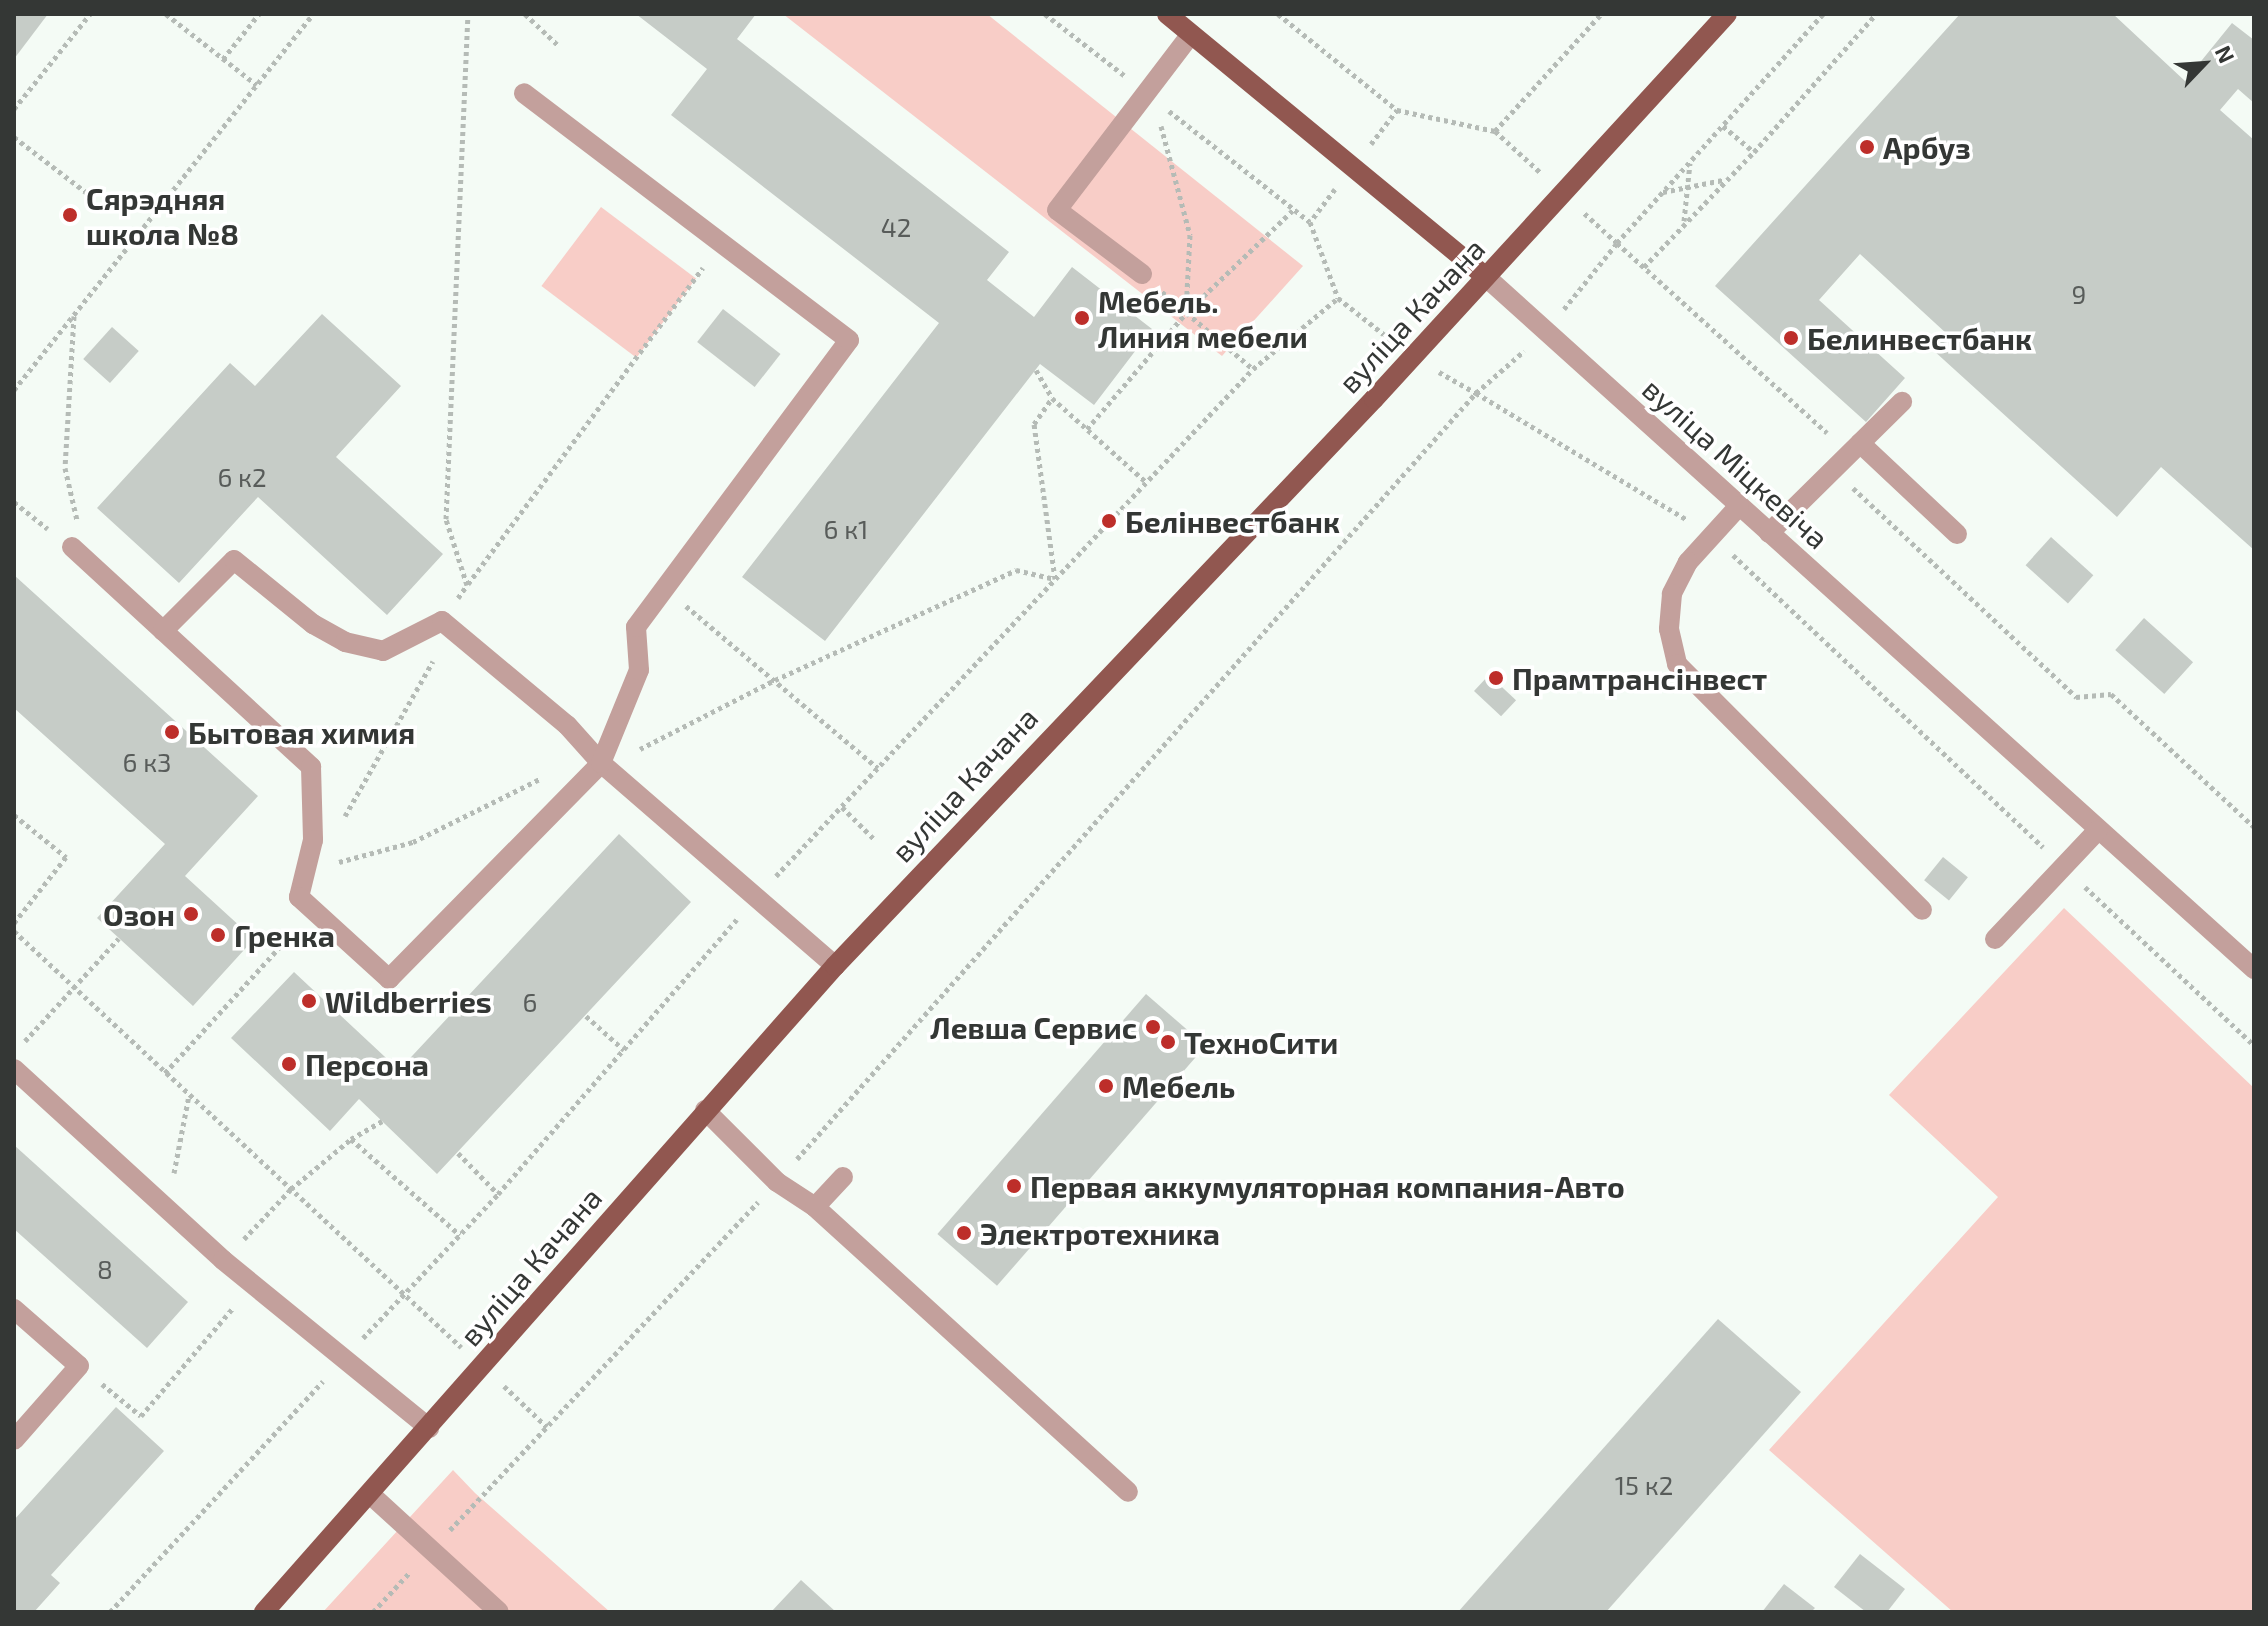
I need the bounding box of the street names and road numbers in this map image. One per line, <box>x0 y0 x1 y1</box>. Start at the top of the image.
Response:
street label: вуліца Качана <box>1330 230 1492 400</box>
street label: вуліца Міцкевіча <box>1636 370 1836 556</box>
street label: вуліца Качана <box>883 699 1045 869</box>
street label: вуліца Качана <box>451 1179 609 1353</box>

